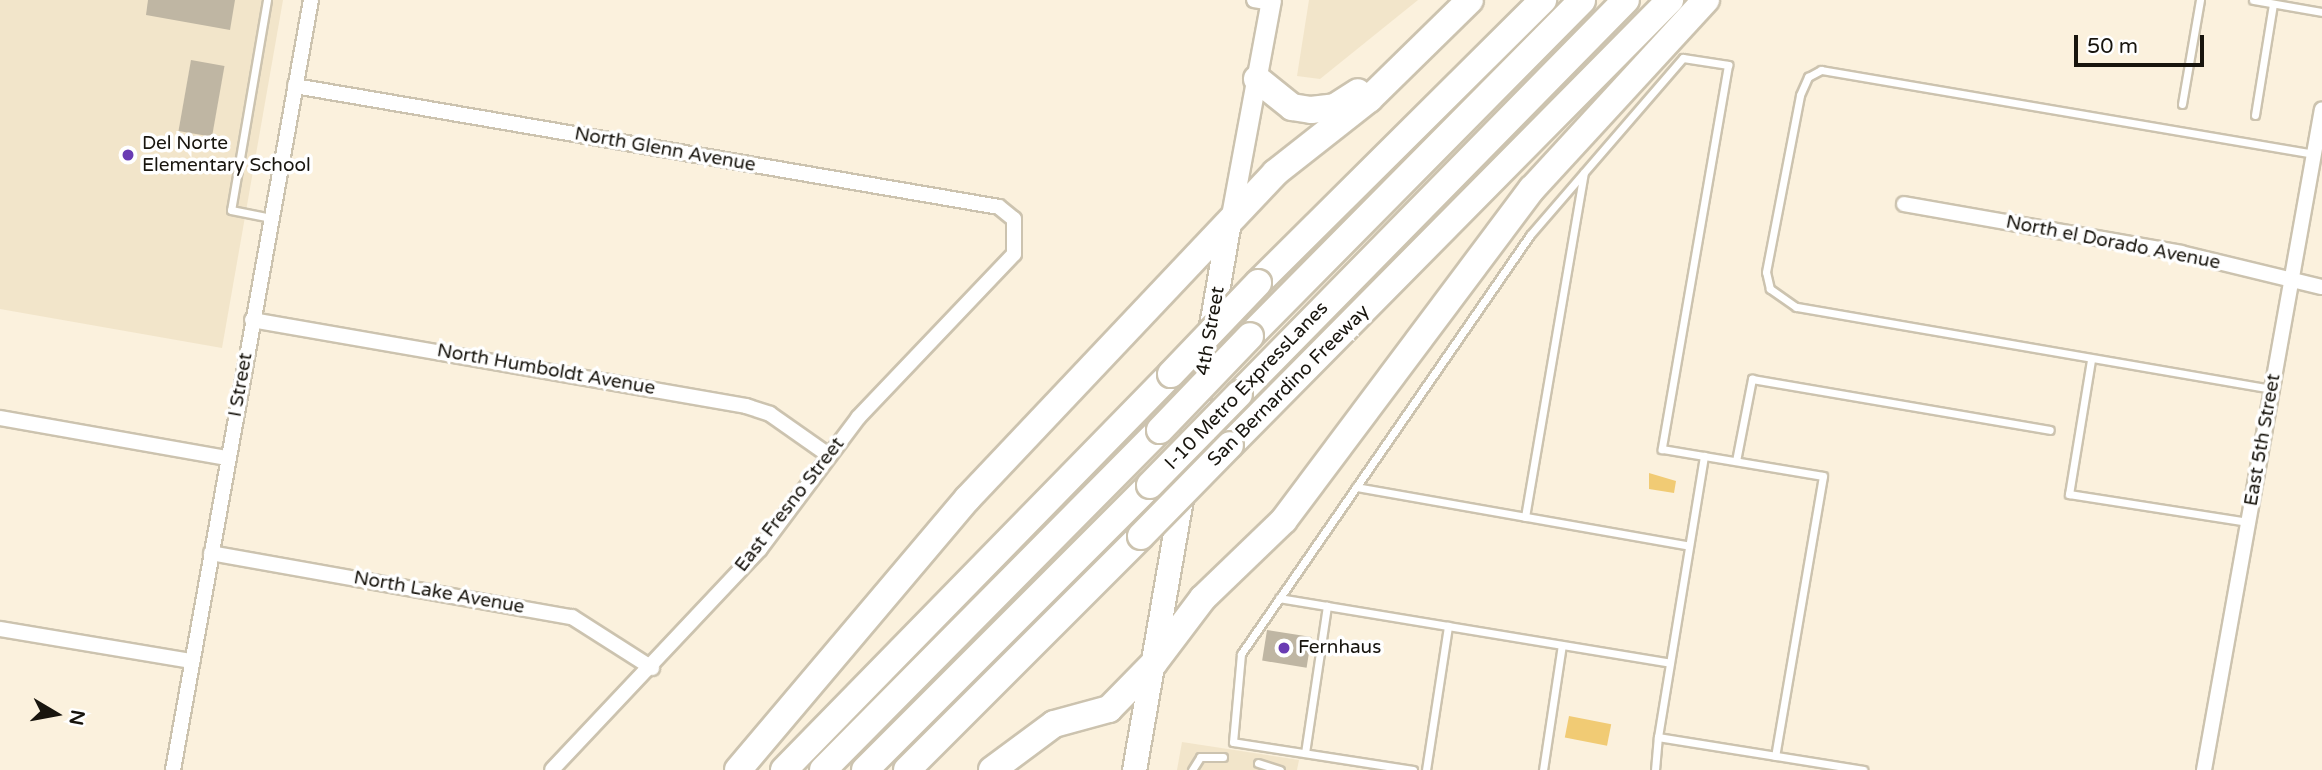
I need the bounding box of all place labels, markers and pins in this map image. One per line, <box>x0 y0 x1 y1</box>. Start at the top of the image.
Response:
place label: Del Norte Elementary School <box>142 133 311 177</box>
marker: Del Norte Elementary School <box>120 147 136 163</box>
place label: Fernhaus <box>1298 637 1381 659</box>
marker: Fernhaus <box>1276 640 1292 656</box>

